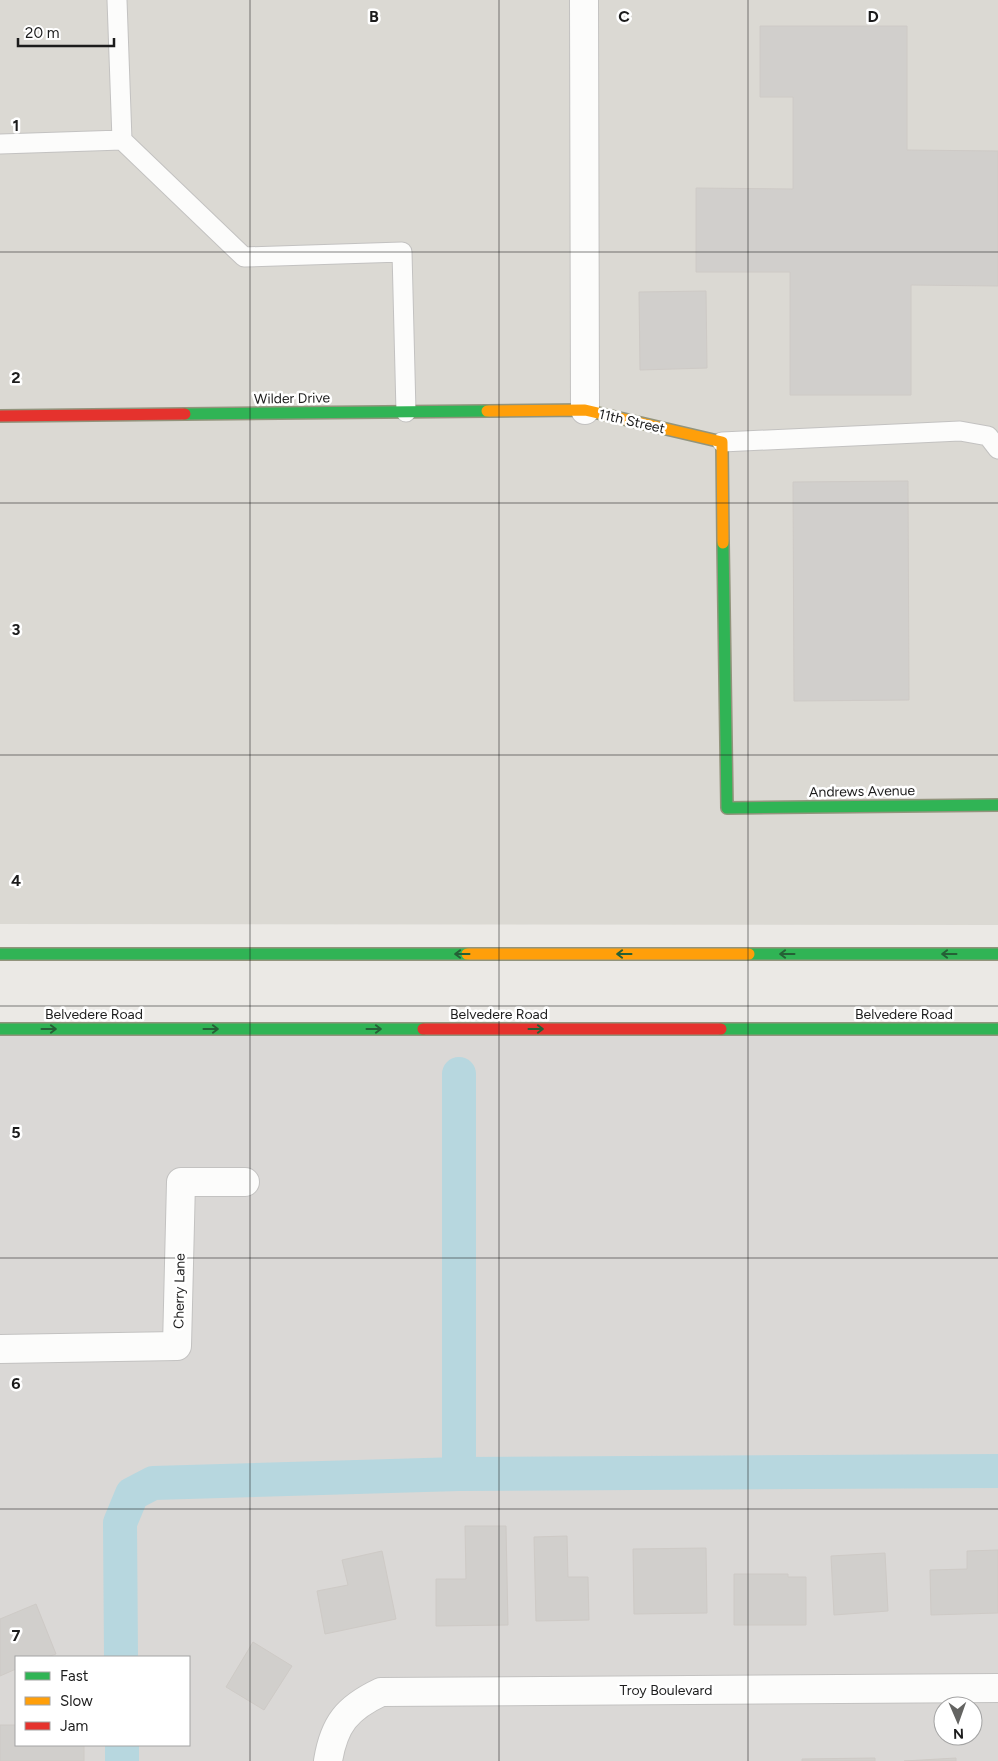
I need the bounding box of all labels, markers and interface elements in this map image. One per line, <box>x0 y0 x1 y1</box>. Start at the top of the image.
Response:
text: B <box>369 7 379 26</box>
text: C <box>618 7 630 26</box>
text: D <box>867 7 879 26</box>
scale bar <box>18 15 114 47</box>
text: 20 m <box>25 24 59 42</box>
text: 1 <box>13 116 19 135</box>
text: 2 <box>11 368 21 387</box>
street label: Wilder Drive <box>254 389 331 408</box>
street label: 11th Street <box>597 406 667 437</box>
text: 3 <box>12 620 21 639</box>
street label: Andrews Avenue <box>809 782 915 801</box>
text: 4 <box>11 871 21 890</box>
one-way arrow <box>454 949 470 959</box>
one-way arrow <box>617 949 633 959</box>
one-way arrow <box>779 949 796 959</box>
one-way arrow <box>942 949 958 959</box>
street label: Belvedere Road <box>45 1006 143 1023</box>
street label: Belvedere Road <box>450 1006 548 1023</box>
street label: Belvedere Road <box>855 1006 953 1023</box>
one-way arrow <box>40 1024 56 1034</box>
one-way arrow <box>202 1024 219 1034</box>
one-way arrow <box>365 1024 381 1034</box>
one-way arrow <box>528 1024 544 1034</box>
text: 5 <box>11 1123 21 1142</box>
street label: Cherry Lane <box>170 1253 189 1329</box>
text: 6 <box>11 1374 21 1393</box>
text: 7 <box>12 1626 21 1645</box>
legend <box>15 1656 190 1746</box>
text: Fast <box>60 1667 89 1685</box>
street label: Troy Boulevard <box>620 1682 712 1699</box>
text: Slow <box>60 1692 93 1710</box>
north arrow <box>933 1696 983 1746</box>
text: Jam <box>60 1717 88 1735</box>
text: N <box>953 1725 964 1742</box>

